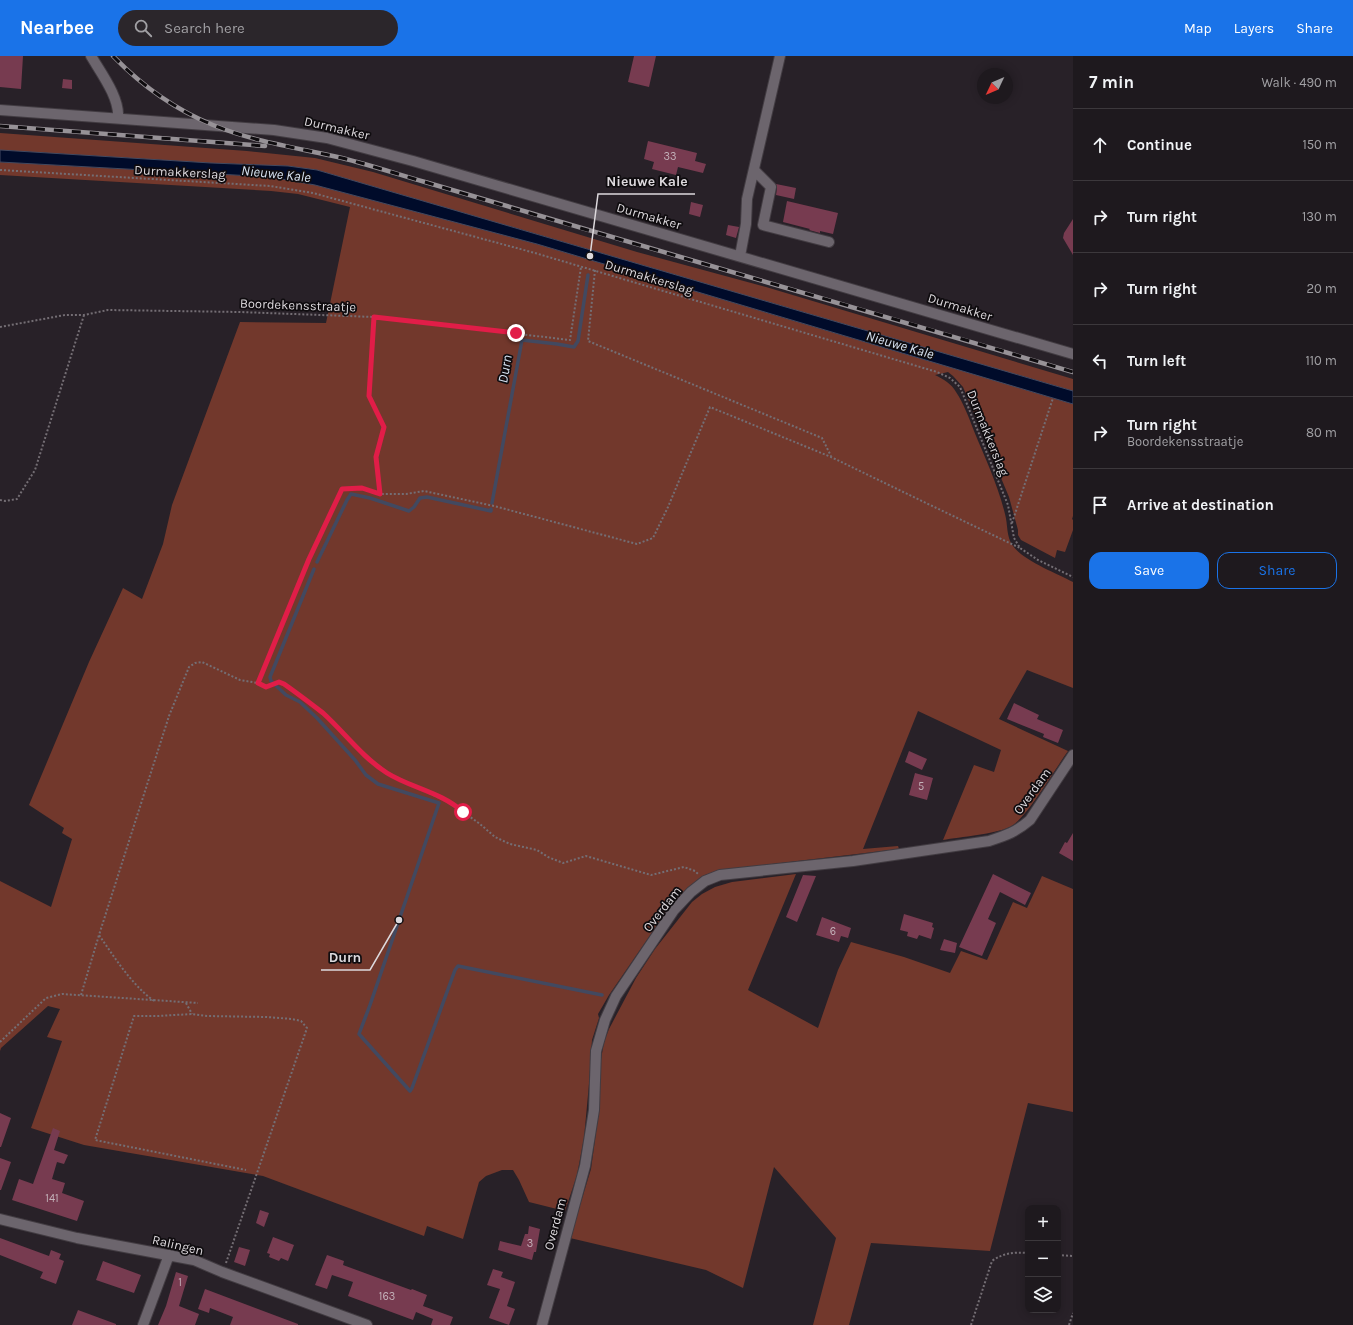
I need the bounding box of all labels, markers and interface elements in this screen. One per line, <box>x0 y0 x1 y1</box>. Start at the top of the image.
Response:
search box <box>118 10 398 46</box>
text: Nearbee <box>20 17 94 39</box>
icon: search <box>132 17 154 39</box>
text: Search here <box>164 19 245 37</box>
text: Map <box>1184 20 1212 37</box>
text: Layers <box>1234 20 1274 37</box>
text: Share <box>1296 20 1333 37</box>
north arrow <box>977 68 1013 104</box>
text: 7 min <box>1089 72 1134 92</box>
text: Walk · 490 m <box>1261 75 1337 90</box>
street label: Durmakker <box>303 113 371 143</box>
icon: ahead <box>1089 134 1111 156</box>
text: Continue <box>1127 136 1192 154</box>
text: 150 m <box>1302 137 1337 152</box>
house number: 33 <box>664 150 677 163</box>
street label: Durmakkerslag <box>134 162 227 182</box>
water label: Nieuwe Kale <box>240 162 312 186</box>
callout: Nieuwe Kale <box>598 168 695 194</box>
text: Nieuwe Kale <box>606 173 688 190</box>
street label: Durmakker <box>615 200 683 232</box>
icon: right <box>1089 206 1111 228</box>
text: Turn right <box>1127 208 1197 226</box>
text: 130 m <box>1302 209 1337 224</box>
street label: Durmakkerslag <box>603 256 696 298</box>
icon: right <box>1089 278 1111 300</box>
text: Turn right <box>1127 280 1197 298</box>
text: 20 m <box>1307 281 1337 296</box>
street label: Durmakker <box>926 290 994 324</box>
street label: Boordekensstraatje <box>240 295 357 315</box>
route end <box>507 324 525 342</box>
water label: Nieuwe Kale <box>864 327 936 363</box>
icon: left <box>1089 350 1111 372</box>
text: Turn left <box>1127 352 1186 370</box>
text: 110 m <box>1305 353 1337 368</box>
water label: Durn <box>494 354 516 384</box>
street label: Durmakkerslag <box>964 388 1012 479</box>
text: Turn right <box>1127 416 1197 434</box>
icon: right <box>1089 422 1111 444</box>
text: 80 m <box>1306 425 1337 440</box>
text: Boordekensstraatje <box>1127 434 1243 449</box>
icon: arrive <box>1089 494 1111 516</box>
text: Arrive at destination <box>1127 496 1274 514</box>
button: Save <box>1089 552 1209 589</box>
button: Share <box>1217 552 1337 589</box>
street label: Overdam <box>1010 765 1054 817</box>
house number: 5 <box>918 780 924 793</box>
route start <box>454 803 472 821</box>
street label: Overdam <box>640 883 684 935</box>
house number: 6 <box>830 925 836 938</box>
callout: Durn <box>321 944 370 970</box>
text: Durn <box>329 949 361 966</box>
house number: 141 <box>45 1192 59 1205</box>
street label: Overdam <box>541 1196 569 1252</box>
map controls <box>1025 1205 1061 1313</box>
button: + <box>1025 1205 1061 1241</box>
street label: Ralingen <box>151 1232 205 1258</box>
house number: 3 <box>527 1237 533 1250</box>
button: − <box>1025 1241 1061 1277</box>
house number: 1 <box>178 1276 182 1289</box>
button: layers <box>1025 1277 1061 1313</box>
house number: 163 <box>379 1290 395 1303</box>

